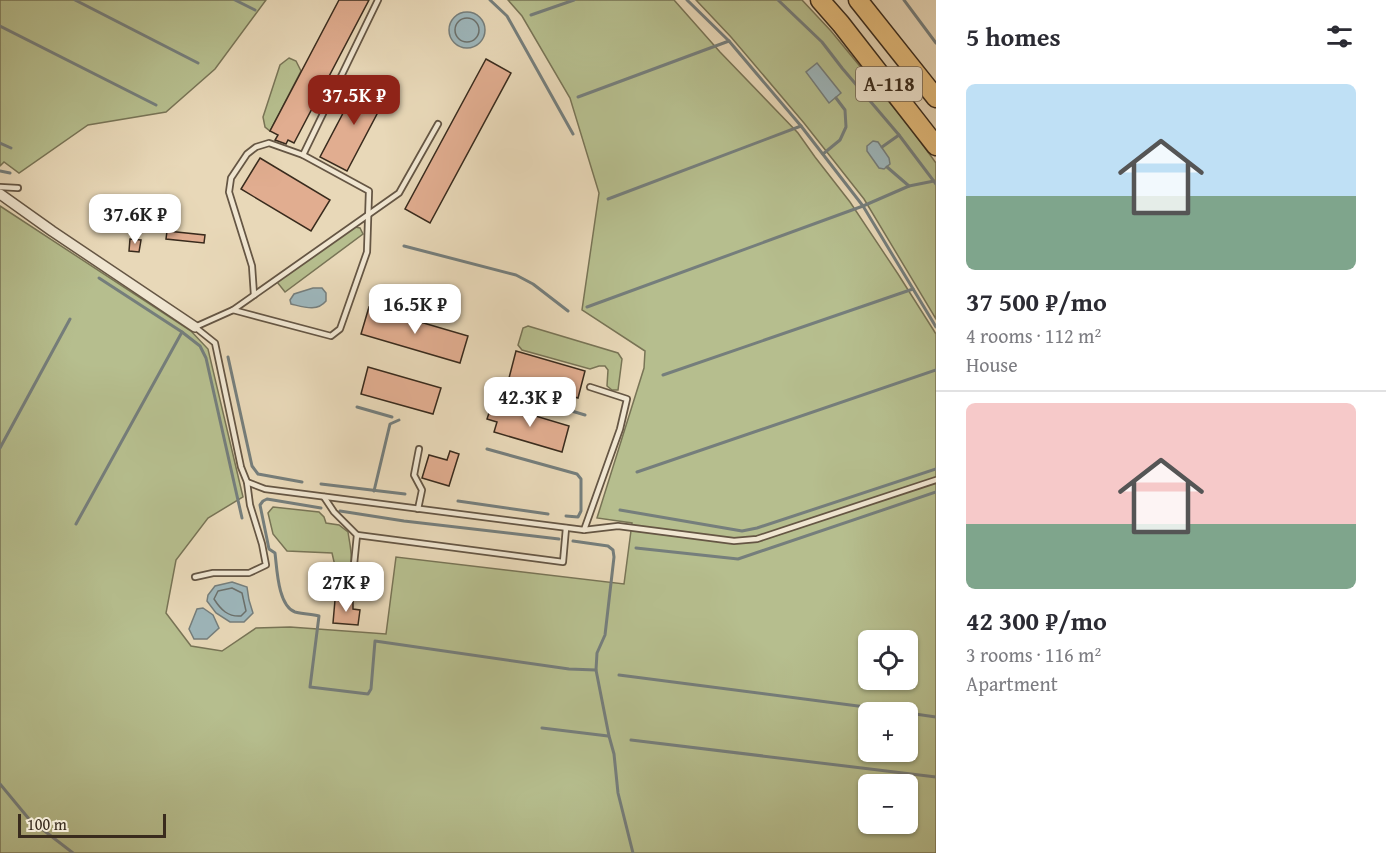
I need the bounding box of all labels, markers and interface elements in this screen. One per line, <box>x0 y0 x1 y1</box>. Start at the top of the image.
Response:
text: 5 homes <box>966 17 1061 56</box>
icon: filters <box>1323 20 1356 53</box>
road number: А-118 <box>856 67 922 101</box>
pin: 37.5K ₽ <box>299 75 409 126</box>
text: 37.5K ₽ <box>322 80 386 109</box>
icon: home <box>1107 123 1215 231</box>
pin: 37.6K ₽ <box>80 194 190 245</box>
text: 37.6K ₽ <box>103 199 167 228</box>
text: 37 500 ₽/mo <box>966 282 1107 321</box>
pin: 16.5K ₽ <box>360 284 470 335</box>
text: 16.5K ₽ <box>383 289 447 318</box>
text: 4 rooms · 112 m² <box>966 321 1101 350</box>
text: House <box>966 350 1018 379</box>
pin: 42.3K ₽ <box>475 377 585 428</box>
text: 42.3K ₽ <box>498 382 562 411</box>
icon: home <box>1107 442 1215 550</box>
pin: 27K ₽ <box>304 562 388 613</box>
text: 27K ₽ <box>322 567 370 596</box>
text: 42 300 ₽/mo <box>966 601 1107 640</box>
map controls <box>858 630 918 834</box>
button: locate <box>858 630 918 690</box>
text: 3 rooms · 116 m² <box>966 640 1101 669</box>
text: Apartment <box>966 669 1058 698</box>
button: + <box>858 702 918 762</box>
button: − <box>858 774 918 834</box>
scale bar <box>18 811 166 838</box>
text: 100 m <box>27 812 67 836</box>

